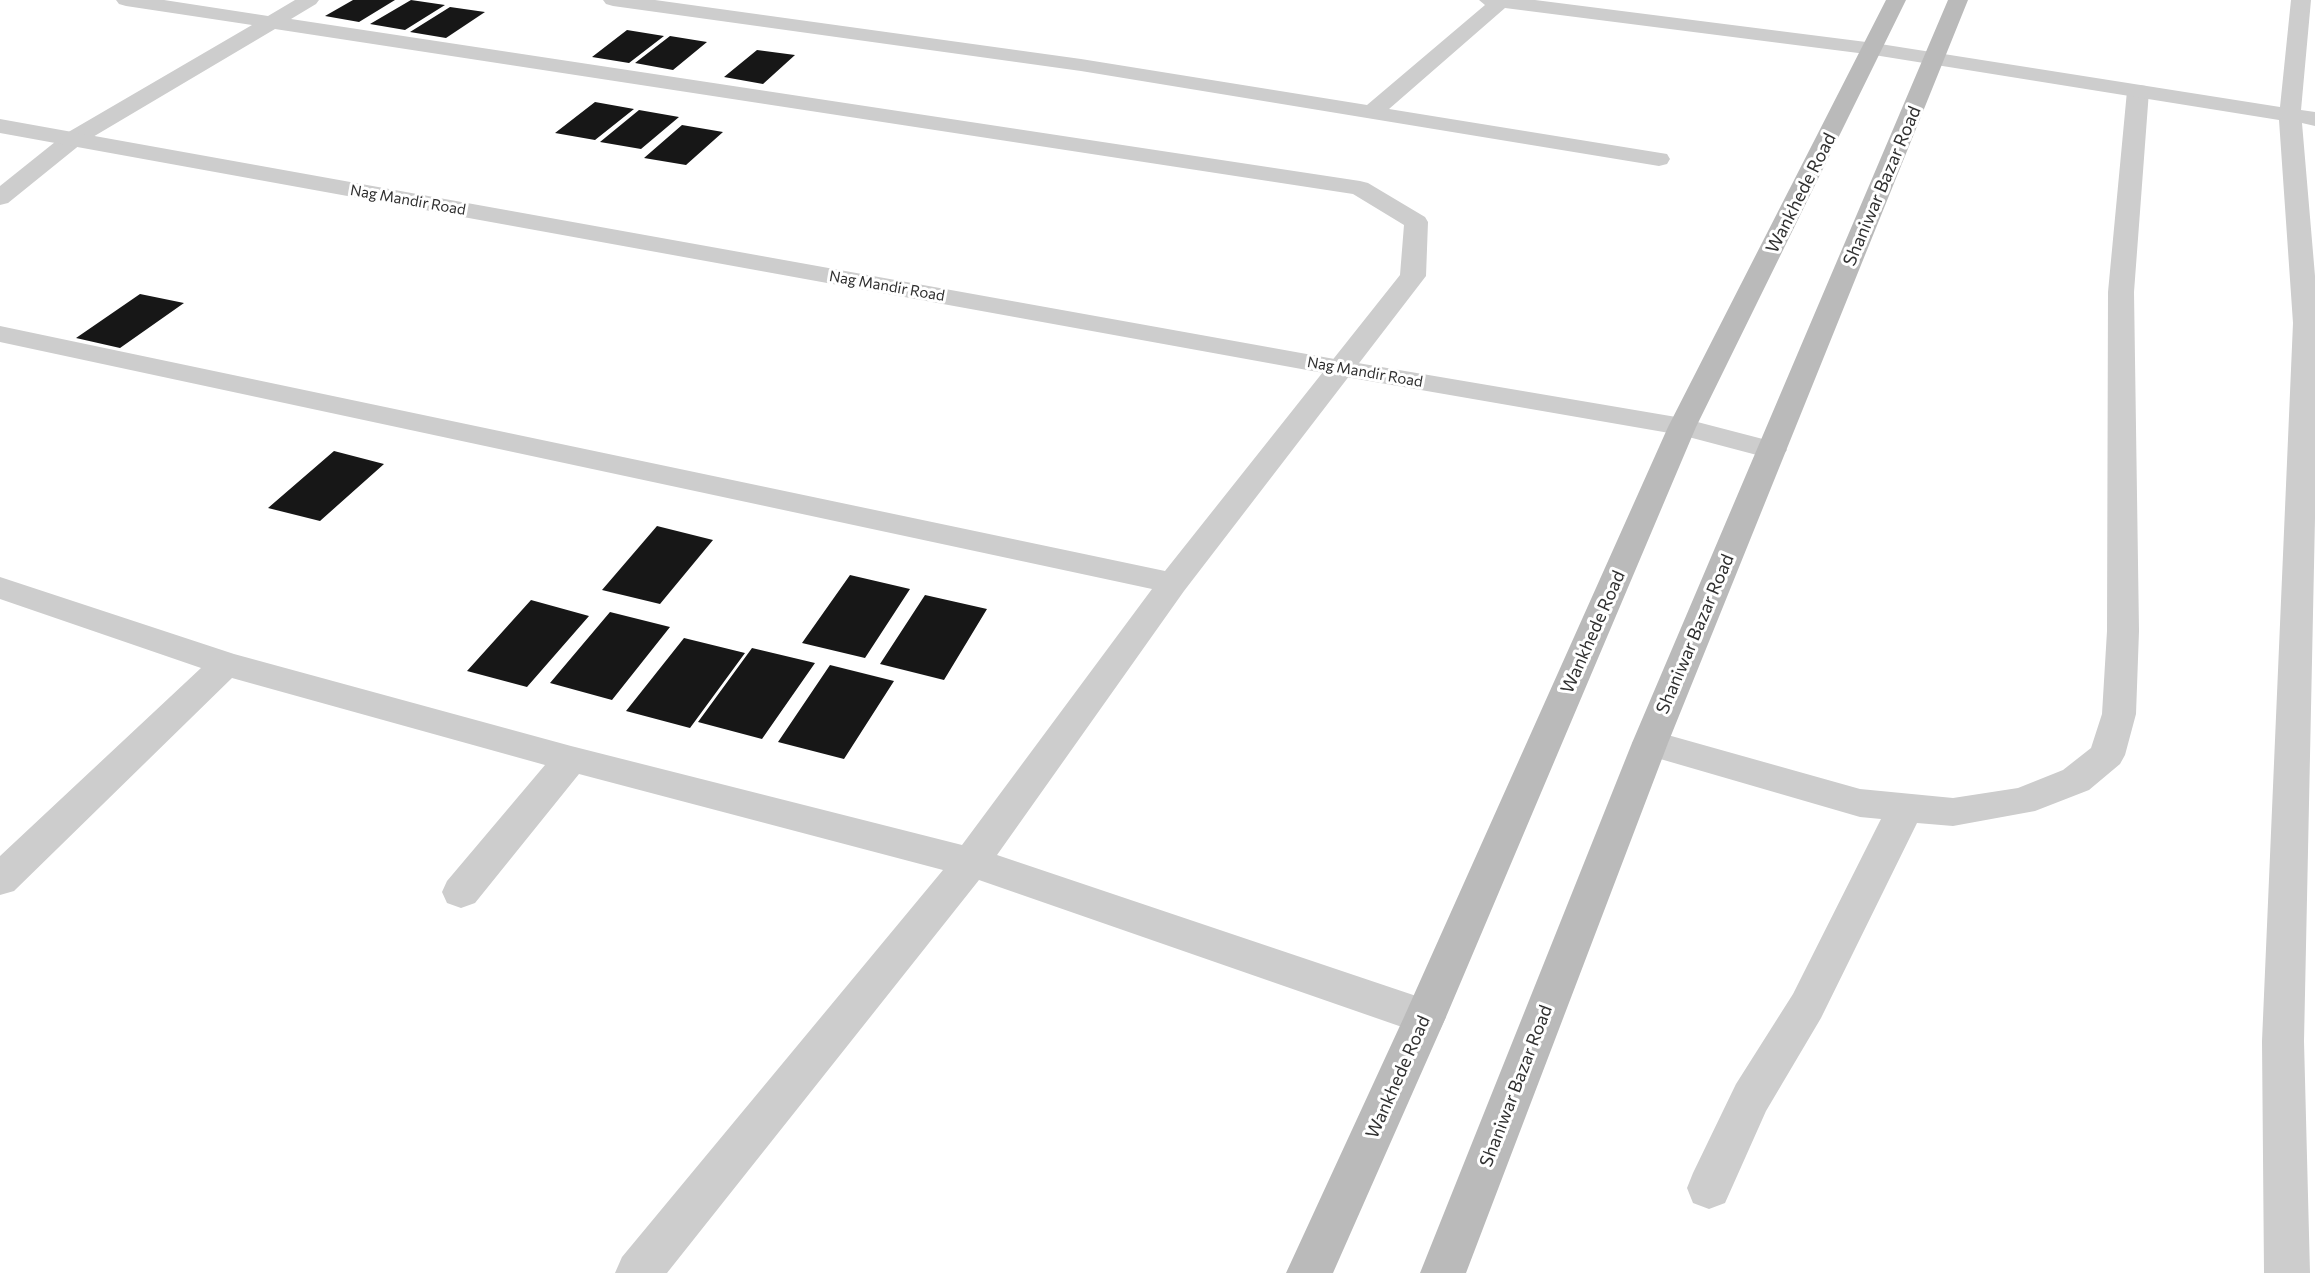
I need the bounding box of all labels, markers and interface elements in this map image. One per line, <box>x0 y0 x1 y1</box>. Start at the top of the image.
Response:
street label: Shaniwar Bazar Road <box>1839 103 1925 269</box>
street label: Wankhede Road <box>1761 129 1841 257</box>
street label: Nag Mandir Road <box>349 181 467 219</box>
street label: Nag Mandir Road <box>828 267 946 305</box>
street label: Nag Mandir Road <box>1306 353 1424 391</box>
street label: Shaniwar Bazar Road <box>1652 551 1738 717</box>
street label: Wankhede Road <box>1556 567 1630 697</box>
street label: Shaniwar Bazar Road <box>1475 1002 1557 1170</box>
street label: Wankhede Road <box>1361 1012 1435 1142</box>

